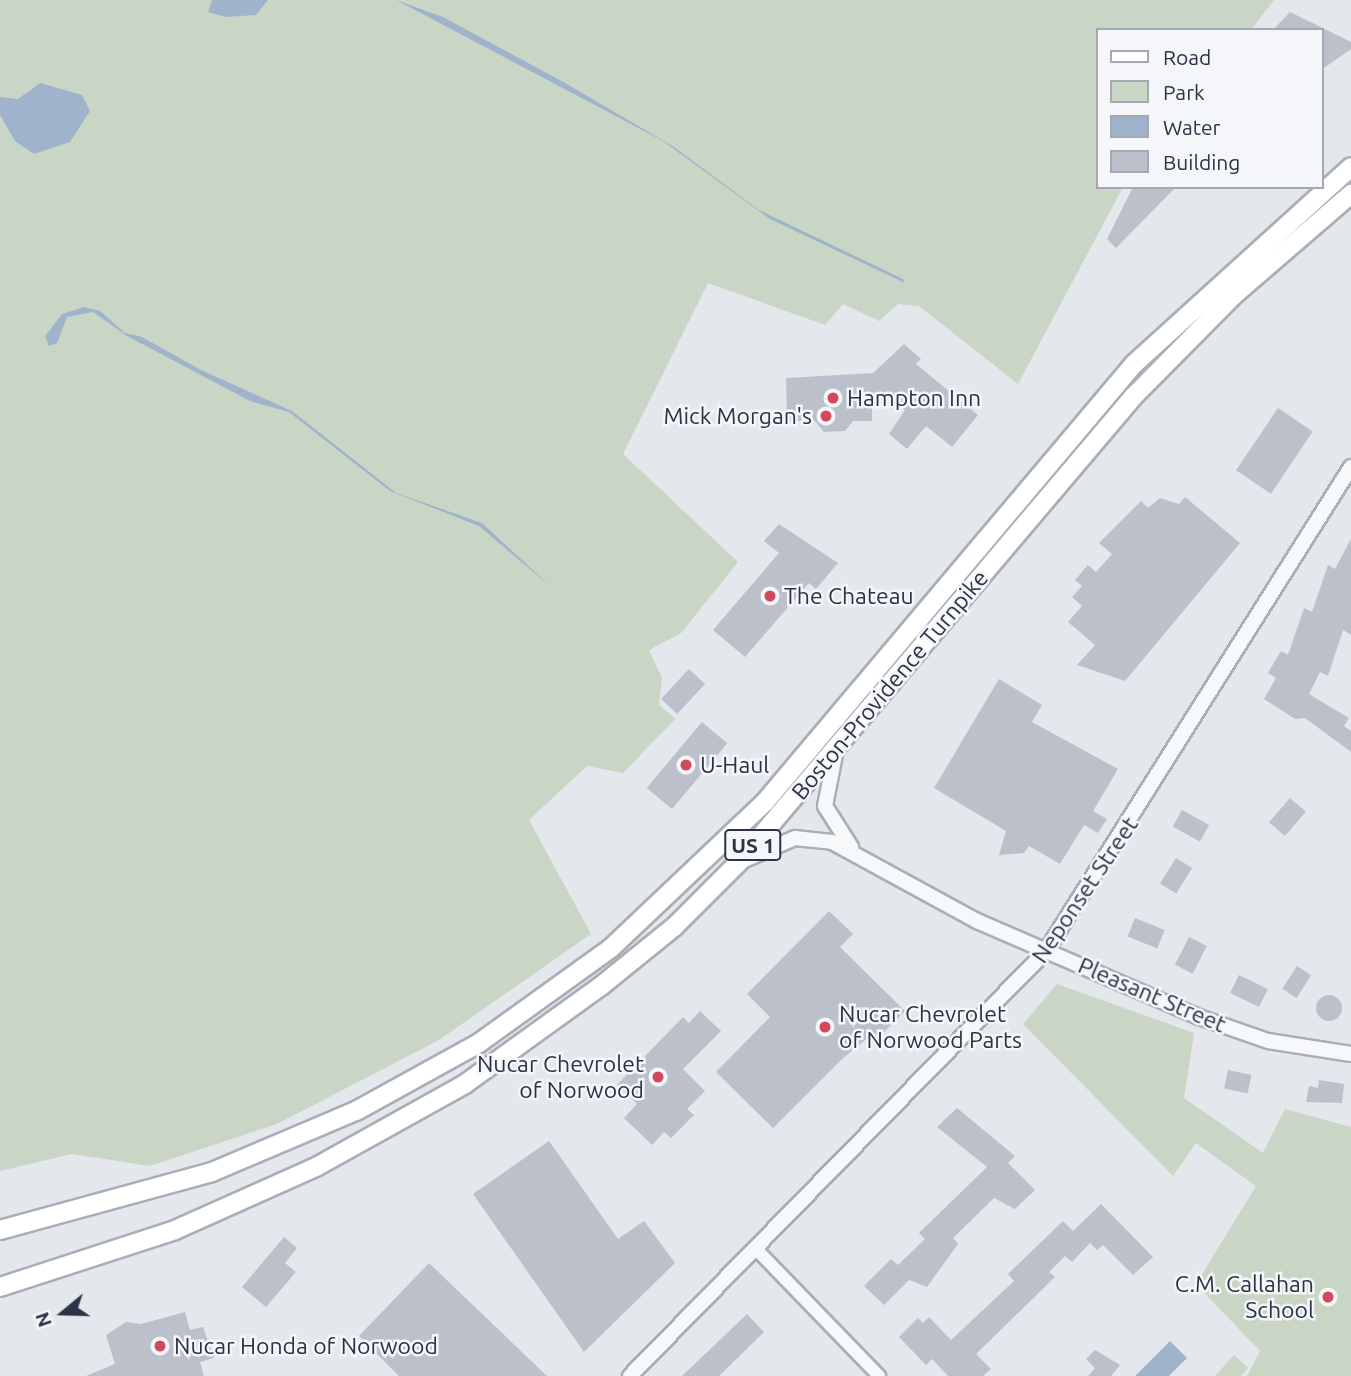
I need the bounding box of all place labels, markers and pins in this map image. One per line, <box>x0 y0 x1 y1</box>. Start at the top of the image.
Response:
place label: Hampton Inn <box>847 384 981 412</box>
marker: Hampton Inn <box>825 390 841 406</box>
place label: Mick Morgan's <box>663 402 812 430</box>
marker: Mick Morgan's <box>818 408 834 424</box>
place label: The Chateau <box>784 582 914 610</box>
marker: The Chateau <box>762 588 778 604</box>
place label: U-Haul <box>700 751 769 779</box>
marker: U-Haul <box>678 757 694 773</box>
place label: Nucar Chevrolet of Norwood Parts <box>839 1000 1022 1054</box>
marker: Nucar Chevrolet of Norwood Parts <box>817 1019 833 1035</box>
place label: Nucar Chevrolet of Norwood <box>477 1050 644 1104</box>
marker: Nucar Chevrolet of Norwood <box>650 1069 666 1085</box>
place label: C.M. Callahan School <box>1175 1270 1314 1324</box>
marker: C.M. Callahan School <box>1320 1289 1336 1305</box>
place label: Nucar Honda of Norwood <box>174 1332 438 1360</box>
marker: Nucar Honda of Norwood <box>152 1338 168 1354</box>

